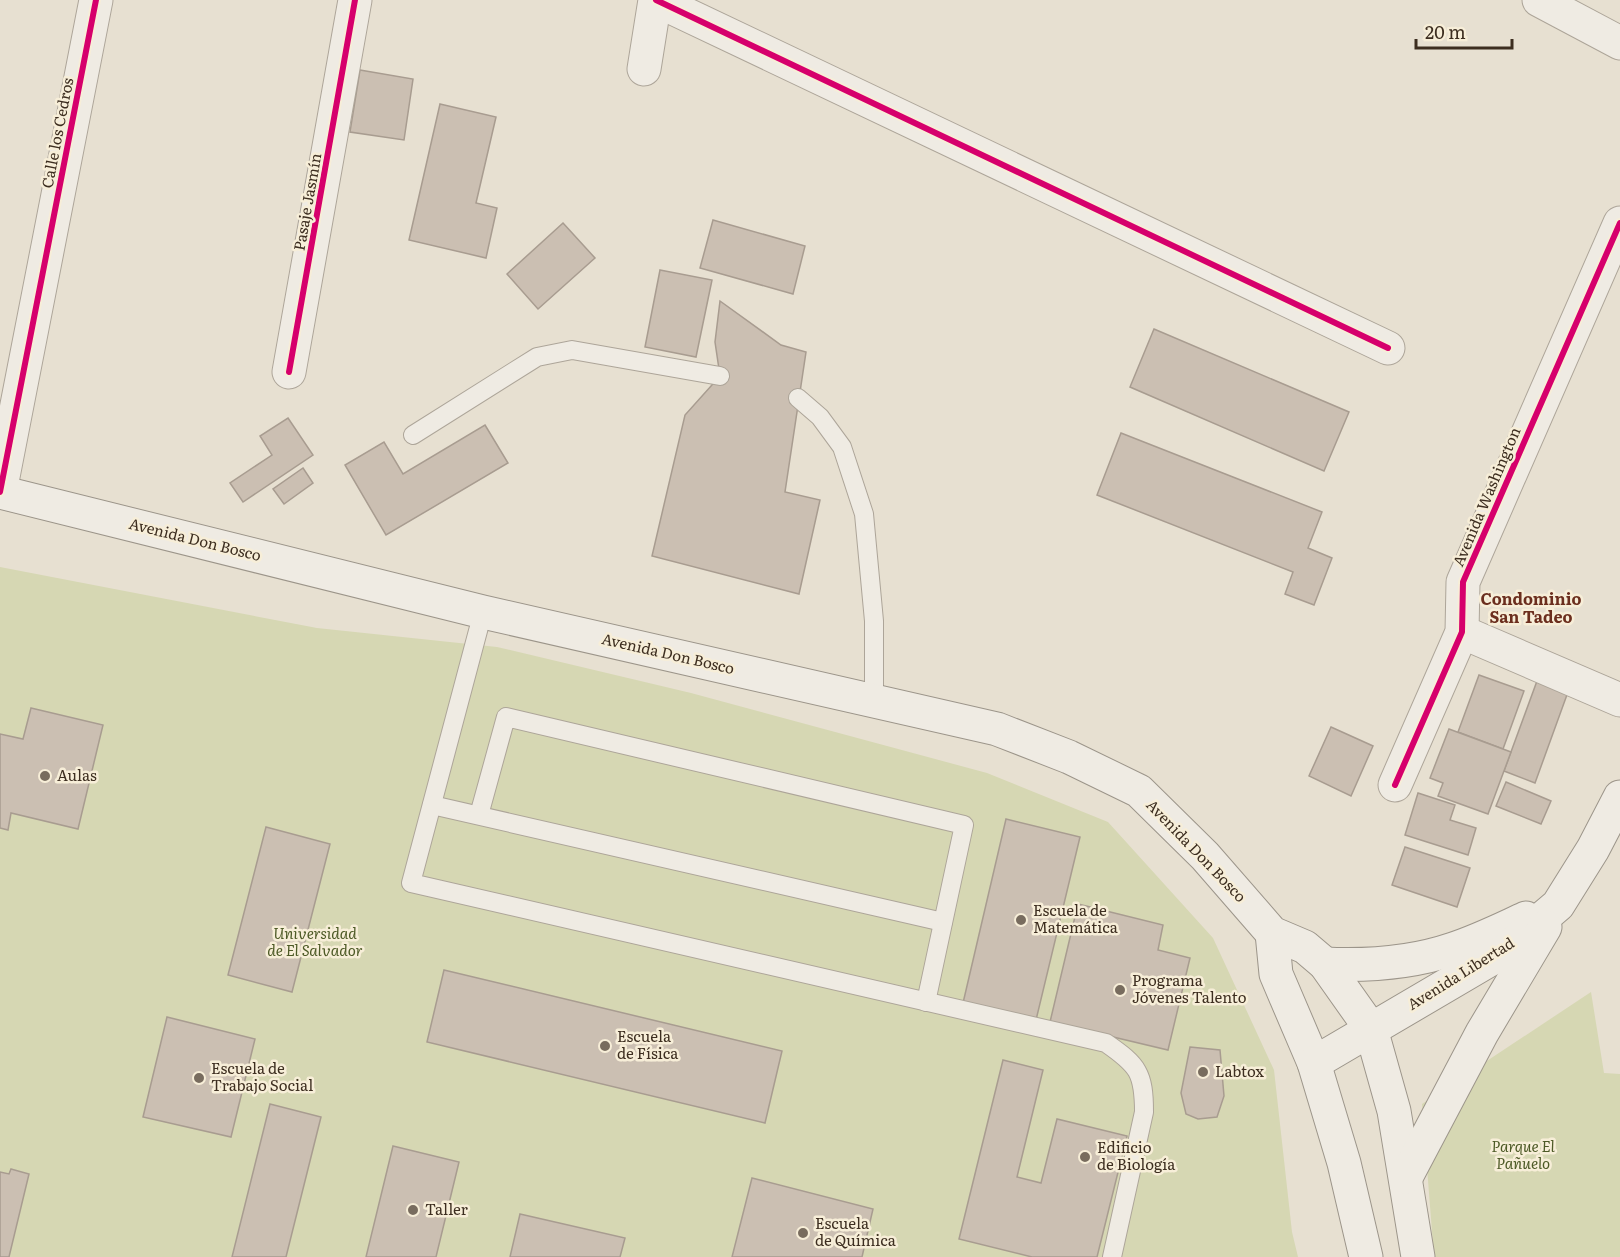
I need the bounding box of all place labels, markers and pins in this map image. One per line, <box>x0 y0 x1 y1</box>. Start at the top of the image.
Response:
place label: Aulas <box>57 763 97 786</box>
marker: Aulas <box>38 769 52 783</box>
place label: Escuela de Matemática <box>1033 898 1119 938</box>
marker: Escuela de Matemática <box>1014 913 1028 927</box>
place label: Programa Jóvenes Talento <box>1132 968 1247 1008</box>
marker: Programa Jóvenes Talento <box>1113 983 1127 997</box>
place label: Escuela de Física <box>617 1024 679 1064</box>
marker: Escuela de Física <box>598 1039 612 1053</box>
place label: Escuela de Trabajo Social <box>211 1056 313 1096</box>
place label: Labtox <box>1215 1059 1265 1082</box>
marker: Labtox <box>1196 1065 1210 1079</box>
marker: Escuela de Trabajo Social <box>192 1071 206 1085</box>
place label: Edificio de Biología <box>1097 1135 1176 1175</box>
marker: Edificio de Biología <box>1078 1150 1092 1164</box>
place label: Taller <box>425 1197 468 1220</box>
marker: Taller <box>406 1203 420 1217</box>
place label: Escuela de Química <box>815 1211 897 1251</box>
marker: Escuela de Química <box>796 1226 810 1240</box>

